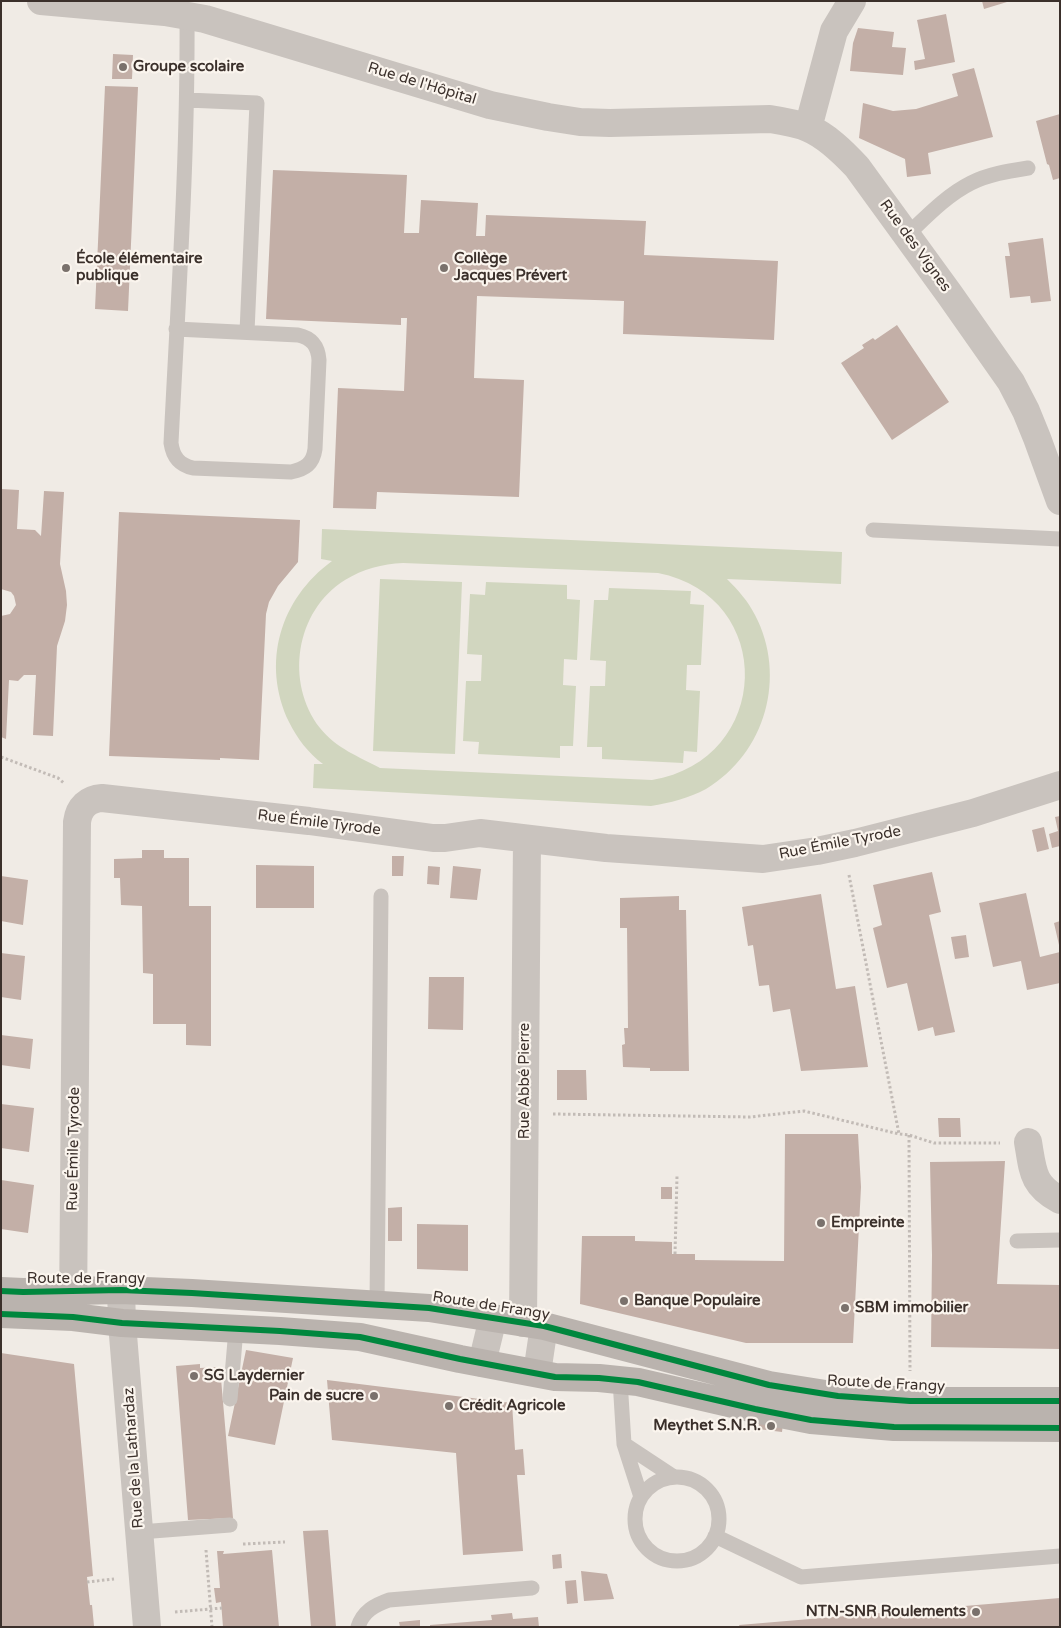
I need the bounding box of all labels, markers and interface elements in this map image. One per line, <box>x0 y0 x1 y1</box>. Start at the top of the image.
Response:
place label: Groupe scolaire <box>133 58 244 76</box>
street label: Rue de l'Hôpital <box>366 59 478 109</box>
marker: Groupe scolaire <box>117 61 129 73</box>
street label: Rue des Vignes <box>876 196 954 296</box>
place label: École élémentaire publique <box>76 250 202 285</box>
place label: Collège Jacques Prévert <box>454 250 567 285</box>
marker: École élémentaire publique <box>60 262 72 274</box>
marker: Collège Jacques Prévert <box>438 262 450 274</box>
street label: Rue Émile Tyrode <box>256 807 382 839</box>
street label: Rue Émile Tyrode <box>777 822 903 864</box>
street label: Rue Abbé Pierre <box>516 1023 534 1139</box>
street label: Rue Émile Tyrode <box>64 1087 84 1211</box>
place label: Empreinte <box>831 1214 905 1232</box>
marker: Empreinte <box>815 1217 827 1229</box>
street label: Route de Frangy <box>27 1270 145 1288</box>
street label: Route de Frangy <box>431 1288 551 1324</box>
place label: Banque Populaire <box>634 1292 760 1310</box>
marker: Banque Populaire <box>618 1295 630 1307</box>
place label: SBM immobilier <box>855 1299 968 1317</box>
marker: SBM immobilier <box>839 1302 851 1314</box>
place label: SG Laydernier <box>204 1367 304 1385</box>
marker: SG Laydernier <box>188 1370 200 1382</box>
street label: Route de Frangy <box>826 1372 946 1396</box>
street label: Rue de la Lathardaz <box>120 1387 148 1529</box>
place label: Pain de sucre <box>269 1387 364 1405</box>
marker: Pain de sucre <box>368 1390 380 1402</box>
place label: Crédit Agricole <box>459 1397 565 1415</box>
marker: Crédit Agricole <box>443 1400 455 1412</box>
place label: Meythet S.N.R. <box>653 1417 761 1435</box>
marker: Meythet S.N.R. <box>765 1420 777 1432</box>
place label: NTN-SNR Roulements <box>806 1603 966 1621</box>
marker: NTN-SNR Roulements <box>970 1606 982 1618</box>

